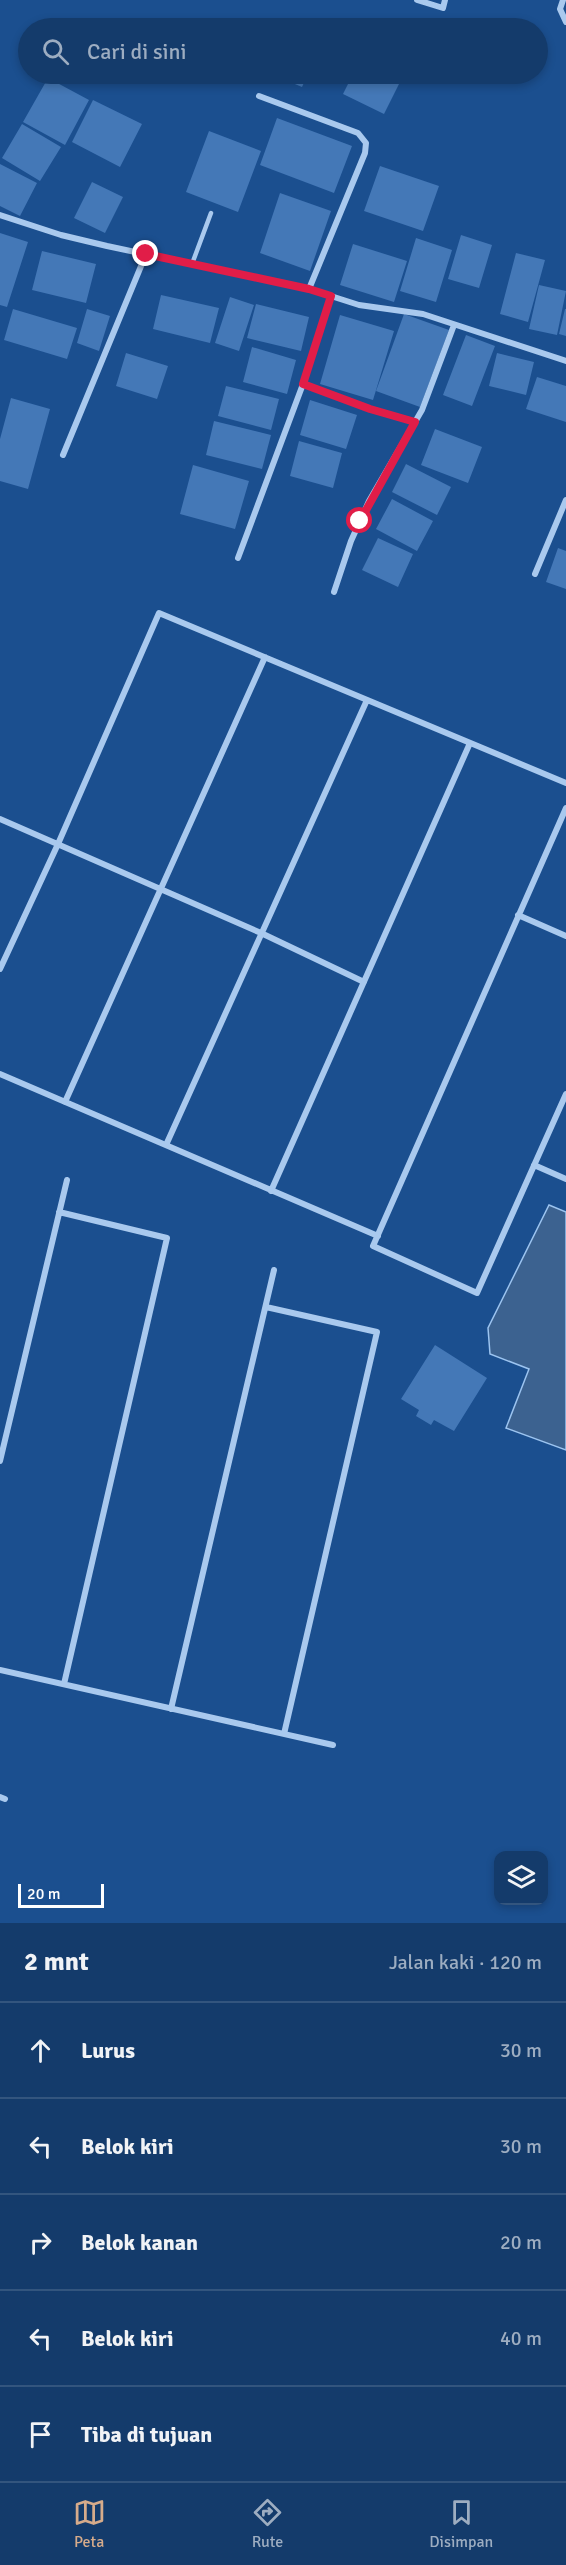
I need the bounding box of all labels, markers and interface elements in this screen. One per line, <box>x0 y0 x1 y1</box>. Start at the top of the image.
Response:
search box <box>18 18 548 84</box>
icon: search <box>39 35 72 68</box>
text: Cari di sini <box>87 38 187 65</box>
route end <box>132 240 158 266</box>
route start <box>346 507 372 533</box>
map controls <box>494 1851 548 1905</box>
button: layers <box>494 1851 548 1905</box>
scale bar <box>18 1881 104 1908</box>
text: 20 m <box>27 1884 61 1904</box>
text: 2 mnt <box>24 1946 89 1978</box>
text: Jalan kaki · 120 m <box>389 1950 542 1975</box>
icon: ahead <box>24 2034 57 2067</box>
text: Lurus <box>81 2037 135 2064</box>
text: 30 m <box>500 2038 542 2063</box>
icon: left <box>24 2130 57 2163</box>
text: Belok kiri <box>81 2133 174 2160</box>
text: 30 m <box>500 2134 542 2159</box>
icon: right <box>24 2226 57 2259</box>
text: Belok kanan <box>81 2229 198 2256</box>
text: 20 m <box>500 2230 542 2255</box>
icon: left <box>24 2322 57 2355</box>
text: Belok kiri <box>81 2325 174 2352</box>
text: 40 m <box>500 2326 542 2351</box>
icon: arrive <box>24 2418 57 2451</box>
text: Tiba di tujuan <box>81 2421 212 2448</box>
tab: Peta <box>73 2496 106 2552</box>
tab: Rute <box>251 2496 284 2552</box>
tab: Disimpan <box>429 2496 493 2552</box>

